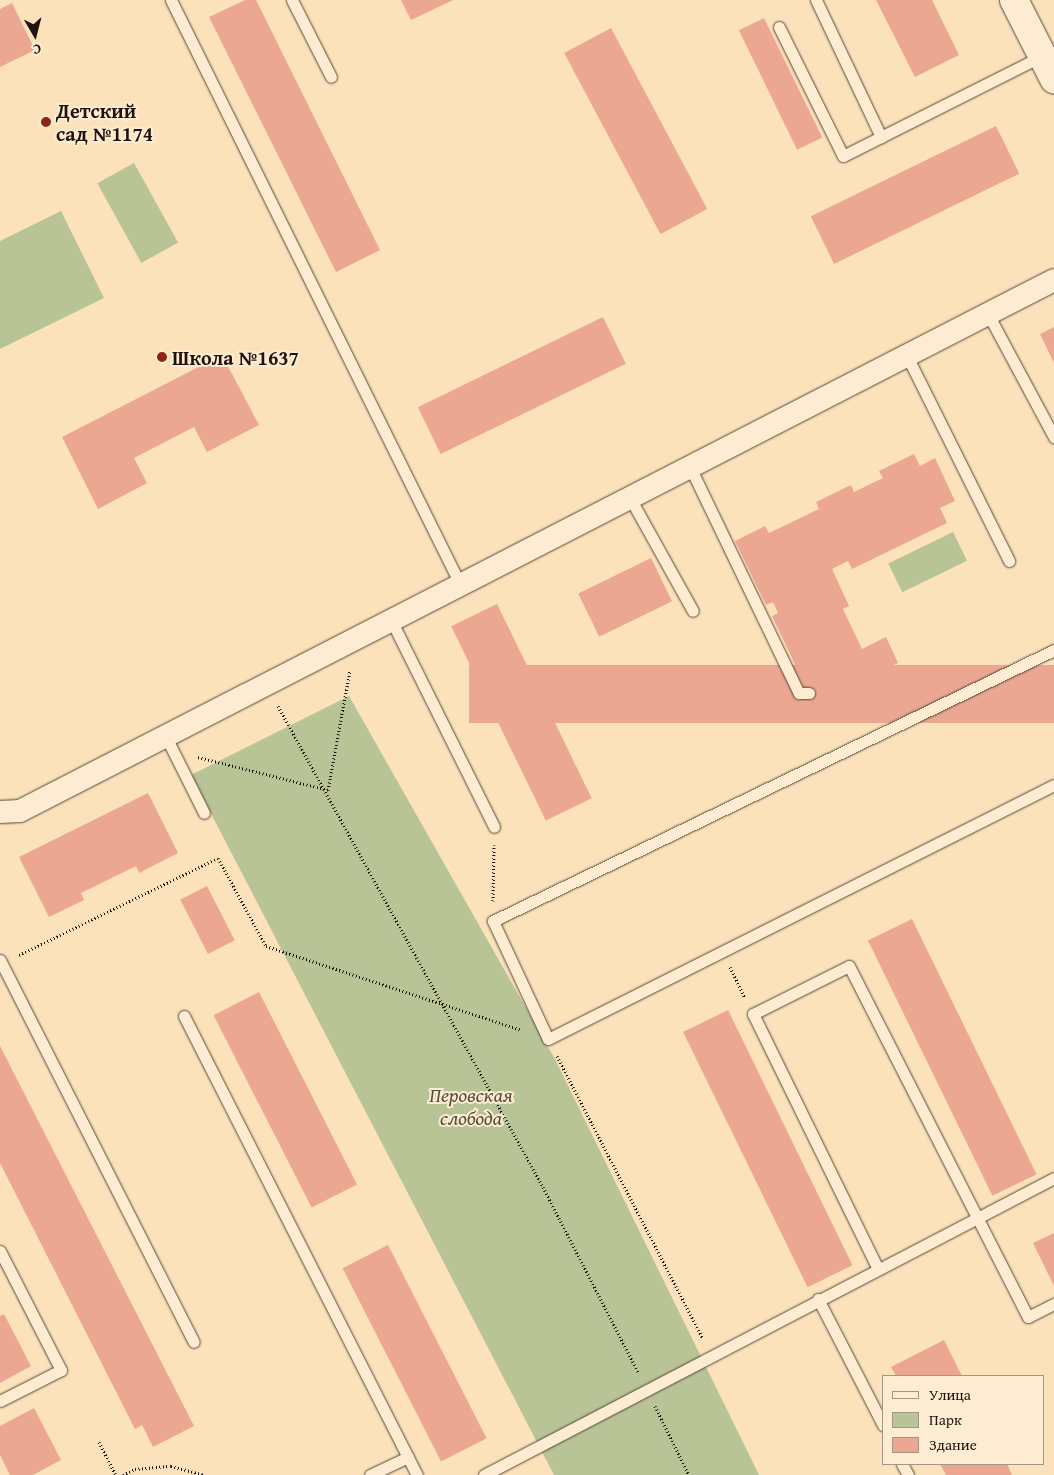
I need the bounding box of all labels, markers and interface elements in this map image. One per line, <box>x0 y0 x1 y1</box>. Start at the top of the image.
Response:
north arrow <box>10 10 60 60</box>
text: С <box>32 39 42 60</box>
place label: Детский сад №1174 <box>56 98 153 145</box>
marker: Детский сад №1174 <box>40 116 52 128</box>
place label: Школа №1637 <box>172 345 299 369</box>
marker: Школа №1637 <box>156 351 168 363</box>
park label: Перовская слобода <box>429 1082 513 1129</box>
legend <box>882 1375 1044 1465</box>
text: Улица <box>929 1384 971 1405</box>
text: Парк <box>929 1409 962 1430</box>
text: Здание <box>929 1434 977 1455</box>

